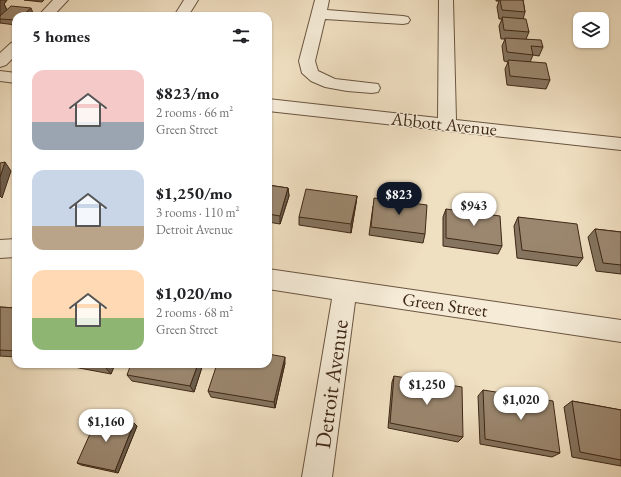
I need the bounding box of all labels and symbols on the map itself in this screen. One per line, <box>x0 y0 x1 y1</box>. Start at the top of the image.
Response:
street label: Abbott Avenue <box>389 106 498 141</box>
pin: $823 <box>375 182 423 216</box>
pin: $943 <box>450 193 498 227</box>
street label: Green Street <box>401 287 489 322</box>
street label: Detroit Avenue <box>308 317 355 451</box>
pin: $1,250 <box>394 372 460 406</box>
pin: $1,020 <box>488 387 554 421</box>
pin: $1,160 <box>73 409 139 443</box>

